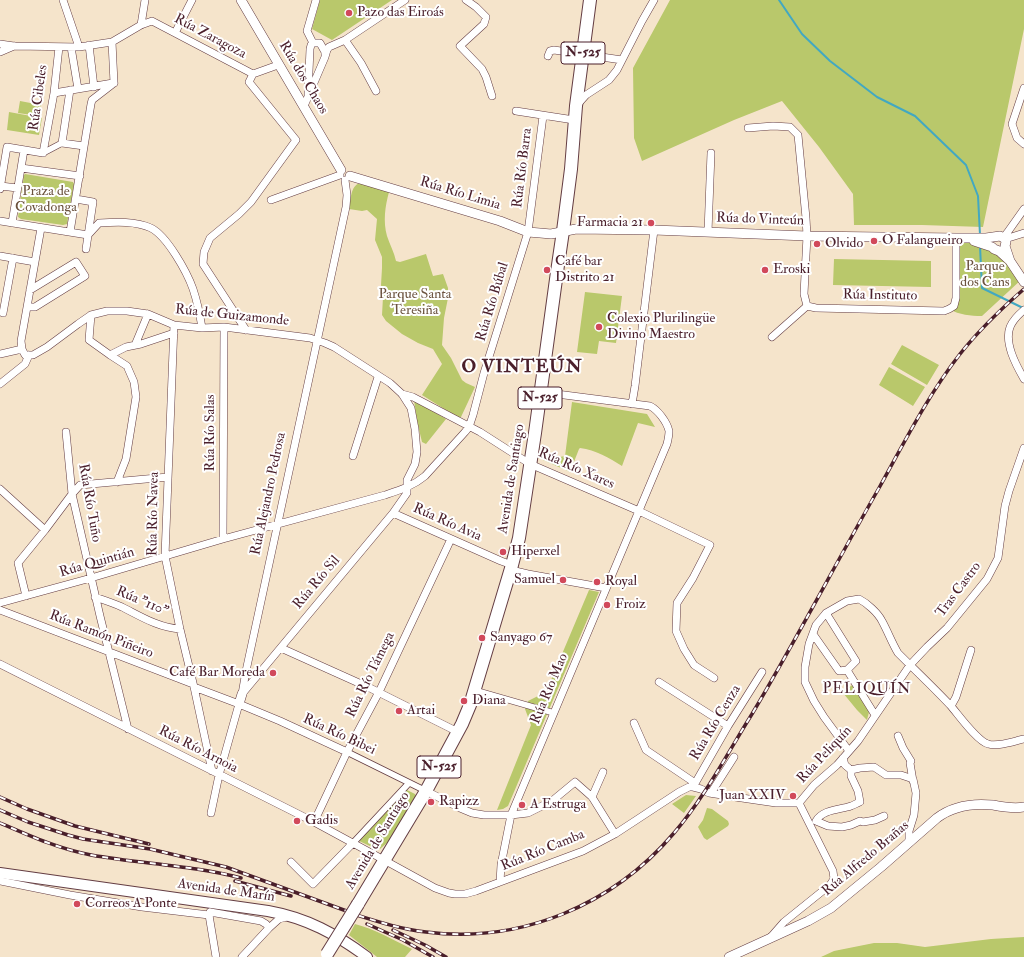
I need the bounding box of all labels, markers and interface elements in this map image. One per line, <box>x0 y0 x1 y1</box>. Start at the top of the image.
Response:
place label: Pazo das Eiroás <box>357 5 444 21</box>
marker: Pazo das Eiroás <box>344 8 354 18</box>
street label: Rúa Zaragoza <box>171 11 249 63</box>
street label: Rúa dos Chaos <box>275 38 331 118</box>
road number: N-525 <box>561 42 605 64</box>
street label: Rúa Cibeles <box>26 64 52 132</box>
street label: Rúa Río Barra <box>510 127 536 209</box>
street label: Rúa Río Limia <box>418 174 502 214</box>
park label: Praza de Covadonga <box>15 184 77 216</box>
street label: Rúa do Vinteún <box>716 210 804 230</box>
place label: Farmacia 21 <box>577 215 643 231</box>
marker: Farmacia 21 <box>646 218 656 228</box>
place label: O Falangueiro <box>882 233 963 249</box>
place label: Olvido <box>825 236 863 252</box>
marker: O Falangueiro <box>869 236 879 246</box>
marker: Olvido <box>812 239 822 249</box>
place label: Café bar Distrito 21 <box>555 254 615 286</box>
park label: Parque dos Cans <box>960 259 1010 292</box>
street label: Rúa Río Búbal <box>473 260 513 344</box>
place label: Eroski <box>773 262 810 278</box>
marker: Café bar Distrito 21 <box>542 265 552 275</box>
marker: Eroski <box>760 265 770 275</box>
park label: Parque Santa Teresiña <box>378 287 452 320</box>
street label: Rúa Instituto <box>843 287 917 305</box>
street label: Rúa de Guizamonde <box>174 302 290 330</box>
place label: Colexio Plurilingüe Divino Maestro <box>607 311 715 344</box>
marker: Colexio Plurilingüe Divino Maestro <box>594 322 604 332</box>
district label: O VINTEÚN <box>461 357 583 379</box>
road number: N-525 <box>518 387 562 409</box>
street label: Rúa Río Salas <box>203 395 219 471</box>
street label: Avenida de Santiago <box>495 423 529 535</box>
street label: Rúa Alejandro Pedrosa <box>248 431 290 557</box>
street label: Rúa Río Xares <box>535 445 617 493</box>
street label: Rúa Río Tuño <box>74 462 104 544</box>
street label: Rúa Río Navea <box>145 472 163 556</box>
street label: Rúa Río Avia <box>410 500 484 546</box>
street label: Rúa Quintián <box>58 544 136 582</box>
place label: Hiperxel <box>511 544 560 560</box>
marker: Hiperxel <box>498 547 508 557</box>
street label: Rúa Río Sil <box>290 553 344 613</box>
street label: Tras Castro <box>933 559 985 621</box>
place label: Samuel <box>514 572 555 588</box>
place label: Royal <box>605 574 637 590</box>
marker: Samuel <box>558 575 568 585</box>
marker: Royal <box>592 577 602 587</box>
street label: Rúa "110" <box>113 583 171 621</box>
place label: Froiz <box>615 597 646 613</box>
marker: Froiz <box>602 600 612 610</box>
street label: Rúa Ramón Piñeiro <box>47 607 155 663</box>
street label: Rúa Río Támega <box>343 629 399 721</box>
place label: Sanyago 67 <box>490 630 553 646</box>
marker: Sanyago 67 <box>477 633 487 643</box>
street label: Rúa Río Mao <box>528 651 572 727</box>
place label: Café Bar Moreda <box>169 665 265 681</box>
marker: Café Bar Moreda <box>268 668 278 678</box>
district label: PELIQUÍN <box>823 681 911 699</box>
street label: Rúa Río Cenza <box>687 682 745 764</box>
place label: Diana <box>472 693 506 709</box>
marker: Diana <box>459 696 469 706</box>
place label: Artai <box>407 703 435 719</box>
marker: Artai <box>394 706 404 716</box>
street label: Rúa Río Bibei <box>300 711 378 759</box>
street label: Rúa Río Arnoia <box>156 723 240 777</box>
street label: Rúa Peliquín <box>794 723 856 787</box>
road number: N-525 <box>417 756 461 778</box>
place label: Juan XXIV <box>719 788 785 804</box>
street label: Avenida de Santiago <box>342 789 414 893</box>
marker: Juan XXIV <box>788 791 798 801</box>
place label: Rapizz <box>439 794 479 810</box>
marker: Rapizz <box>426 797 436 807</box>
place label: A Estruga <box>530 797 586 813</box>
marker: A Estruga <box>517 800 527 810</box>
place label: Gadis <box>305 813 338 829</box>
marker: Gadis <box>292 816 302 826</box>
street label: Rúa Alfredo Brañas <box>819 818 913 900</box>
street label: Rúa Río Camba <box>499 827 587 875</box>
street label: Avenida de Marín <box>176 876 276 906</box>
place label: Correos A Ponte <box>85 896 177 912</box>
marker: Correos A Ponte <box>72 899 82 909</box>

